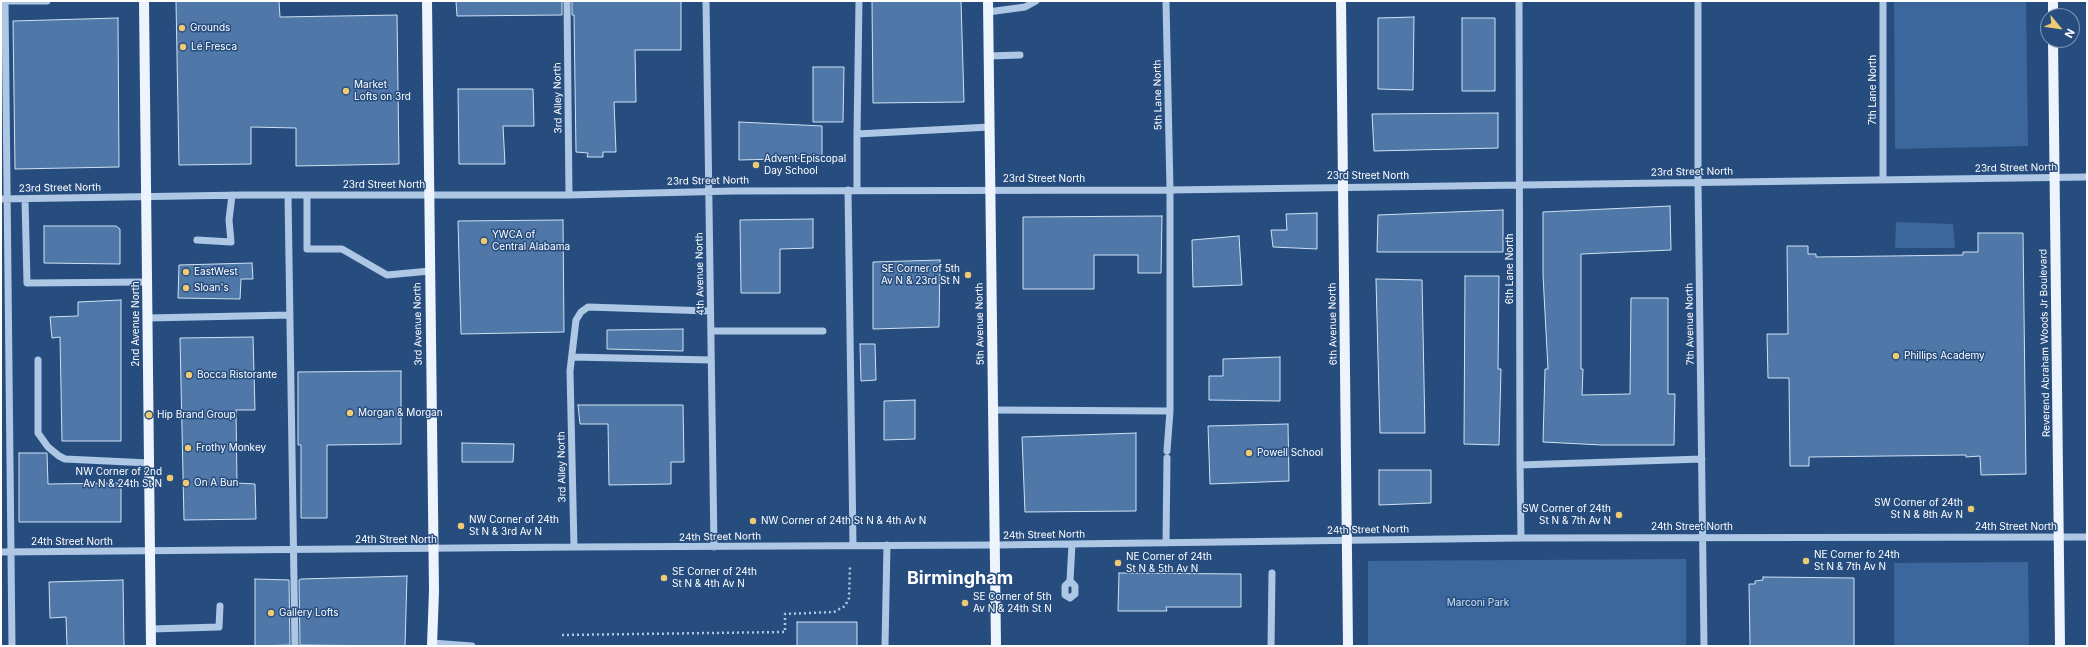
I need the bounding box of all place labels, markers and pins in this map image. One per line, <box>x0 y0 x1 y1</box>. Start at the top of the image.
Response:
place label: Grounds <box>190 22 230 34</box>
marker: Grounds <box>177 23 187 33</box>
place label: Lé Fresca <box>191 41 237 53</box>
marker: Lé Fresca <box>178 42 188 52</box>
place label: Market Lofts on 3rd <box>354 79 411 102</box>
marker: Market Lofts on 3rd <box>341 86 351 96</box>
place label: Advent Episcopal Day School <box>764 153 846 176</box>
marker: Advent Episcopal Day School <box>751 160 761 170</box>
place label: YWCA of Central Alabama <box>492 229 570 252</box>
marker: YWCA of Central Alabama <box>479 236 489 246</box>
place label: SE Corner of 5th Av N & 23rd St N <box>881 263 960 286</box>
place label: EastWest <box>194 266 238 278</box>
marker: EastWest <box>181 267 191 277</box>
marker: SE Corner of 5th Av N & 23rd St N <box>963 270 973 280</box>
place label: Sloan's <box>194 282 229 294</box>
marker: Sloan's <box>181 283 191 293</box>
place label: Phillips Academy <box>1904 350 1985 362</box>
marker: Phillips Academy <box>1891 351 1901 361</box>
place label: Bocca Ristorante <box>197 369 277 381</box>
marker: Bocca Ristorante <box>184 370 194 380</box>
place label: Morgan & Morgan <box>358 407 443 419</box>
marker: Morgan & Morgan <box>345 408 355 418</box>
place label: Hip Brand Group <box>157 409 236 421</box>
marker: Hip Brand Group <box>144 410 154 420</box>
place label: Frothy Monkey <box>196 442 266 454</box>
marker: Frothy Monkey <box>183 443 193 453</box>
place label: Powell School <box>1257 447 1323 459</box>
marker: Powell School <box>1244 448 1254 458</box>
place label: NW Corner of 2nd Av N & 24th St N <box>76 466 162 490</box>
marker: NW Corner of 2nd Av N & 24th St N <box>165 473 175 483</box>
place label: On A Bun <box>194 477 238 489</box>
marker: On A Bun <box>181 478 191 488</box>
place label: SW Corner of 24th St N & 8th Av N <box>1874 497 1963 520</box>
place label: SW Corner of 24th St N & 7th Av N <box>1522 503 1611 526</box>
marker: SW Corner of 24th St N & 8th Av N <box>1966 504 1976 514</box>
marker: SW Corner of 24th St N & 7th Av N <box>1614 510 1624 520</box>
place label: NW Corner of 24th St N & 3rd Av N <box>469 514 559 538</box>
place label: NW Corner of 24th St N & 4th Av N <box>761 515 926 527</box>
marker: NW Corner of 24th St N & 4th Av N <box>748 516 758 526</box>
marker: NW Corner of 24th St N & 3rd Av N <box>456 521 466 531</box>
place label: NE Corner fo 24th St N & 7th Av N <box>1814 549 1900 572</box>
place label: NE Corner of 24th St N & 5th Av N <box>1126 551 1212 574</box>
marker: NE Corner fo 24th St N & 7th Av N <box>1801 556 1811 566</box>
marker: NE Corner of 24th St N & 5th Av N <box>1113 558 1123 568</box>
place label: SE Corner of 24th St N & 4th Av N <box>672 566 757 590</box>
marker: SE Corner of 24th St N & 4th Av N <box>659 573 669 583</box>
place label: SE Corner of 5th Av N & 24th St N <box>973 591 1052 614</box>
marker: SE Corner of 5th Av N & 24th St N <box>960 598 970 608</box>
place label: Gallery Lofts <box>279 607 339 619</box>
marker: Gallery Lofts <box>266 608 276 618</box>

